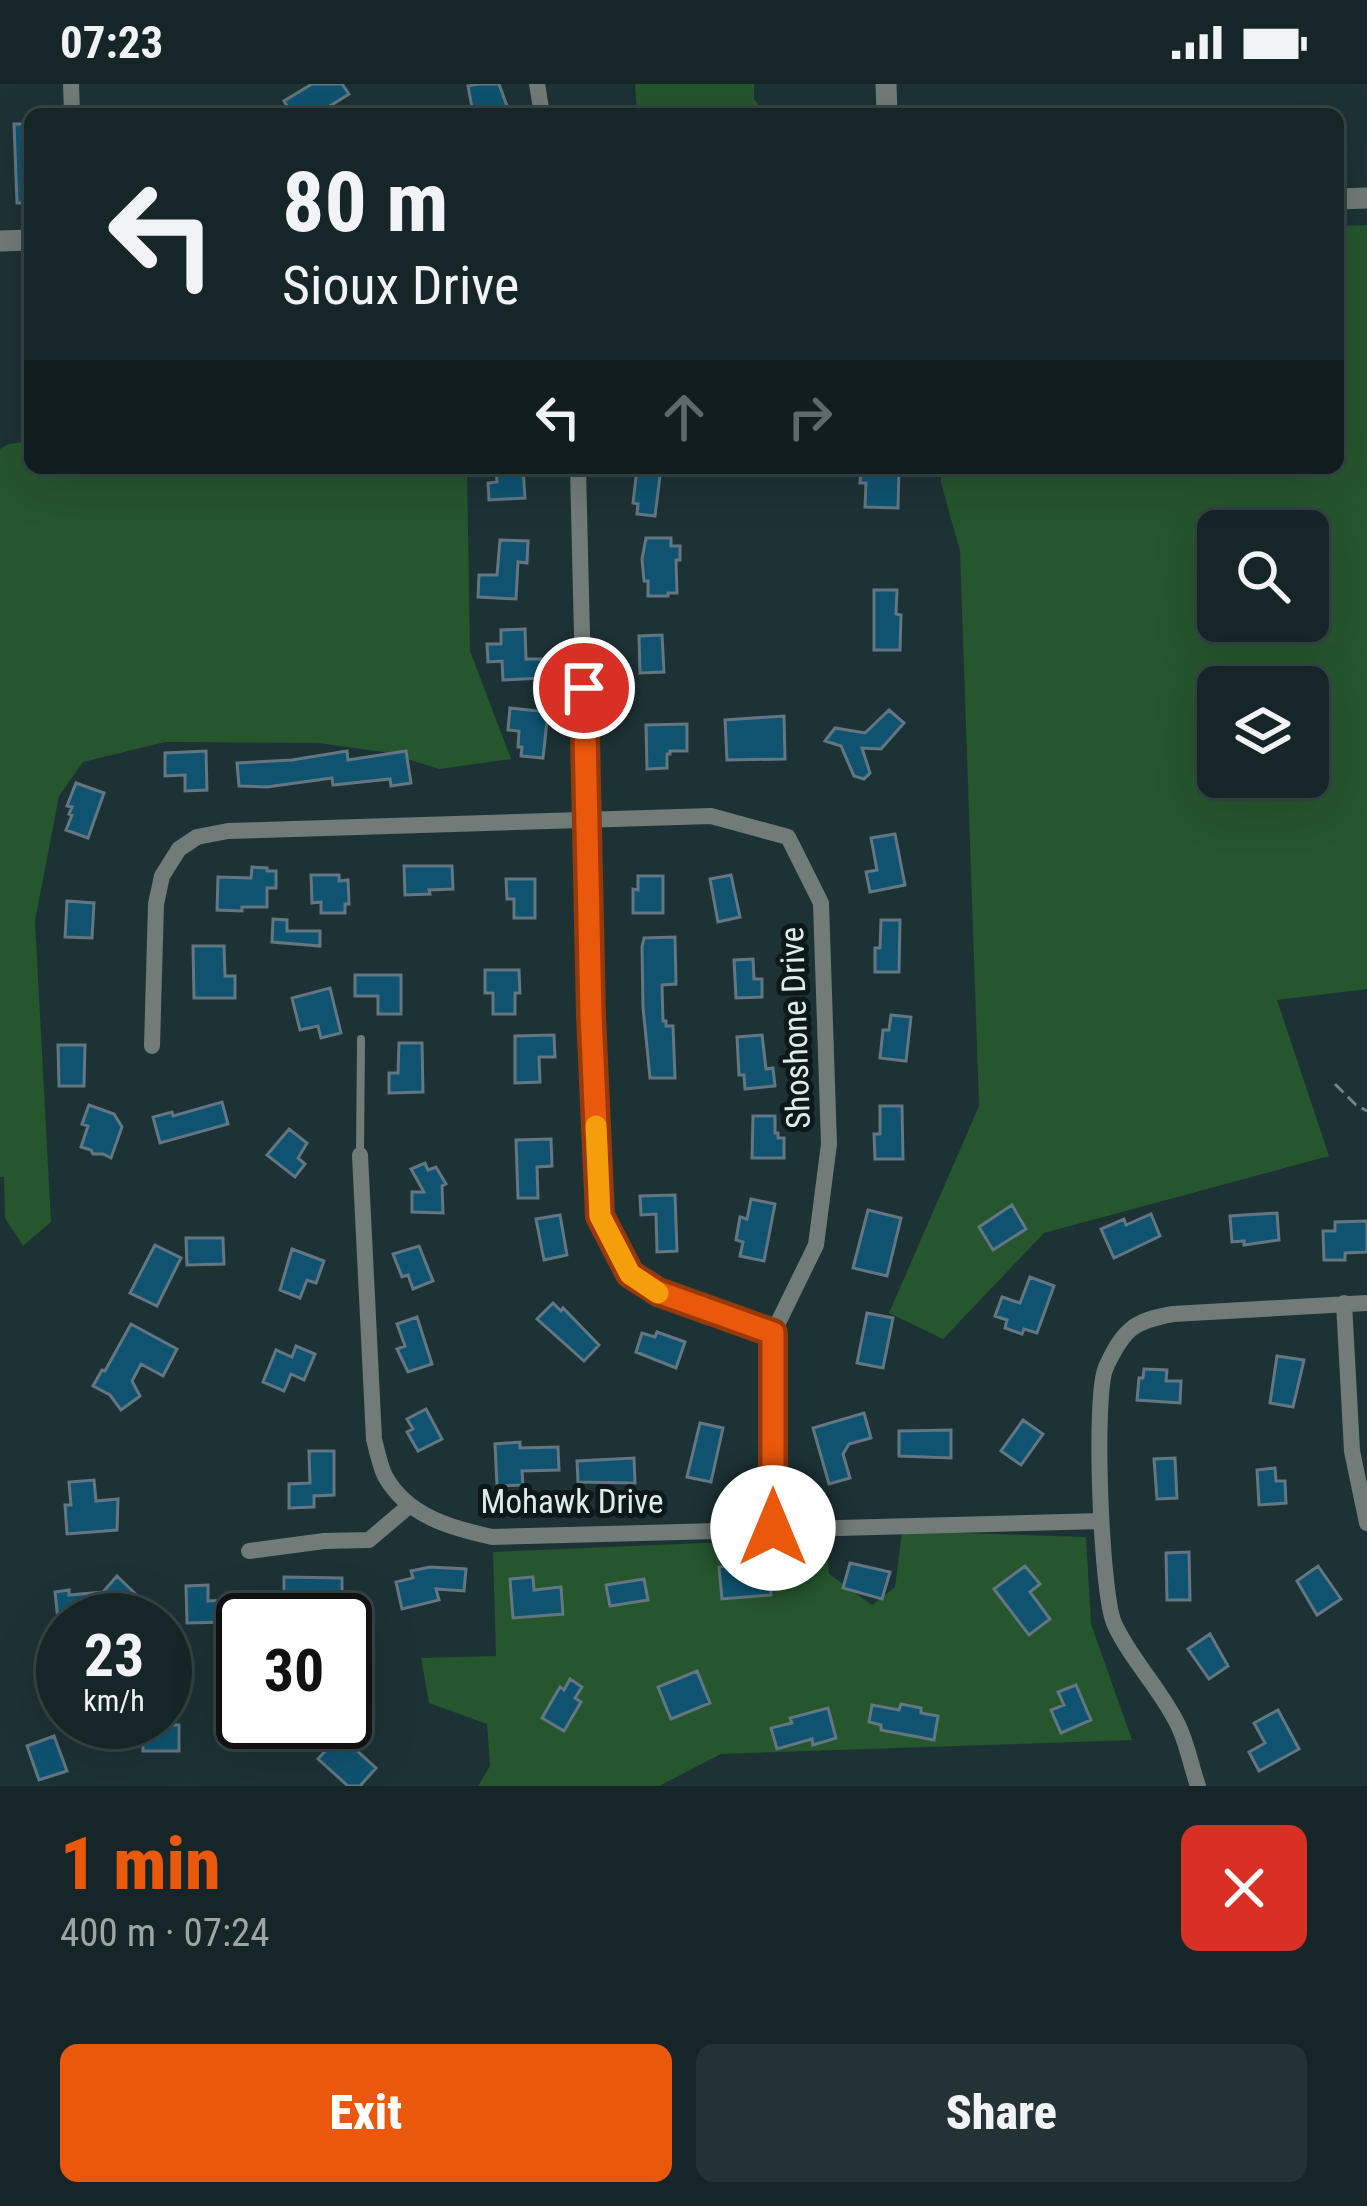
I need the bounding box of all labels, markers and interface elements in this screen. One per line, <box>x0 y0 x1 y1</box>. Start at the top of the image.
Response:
text: 07:23 <box>60 16 163 69</box>
text: 80 m <box>282 153 449 252</box>
icon: left <box>84 156 240 312</box>
text: Sioux Drive <box>282 254 519 317</box>
icon: left <box>525 384 591 450</box>
icon: ahead <box>651 384 717 450</box>
icon: right <box>777 384 843 450</box>
map controls <box>1197 510 1329 798</box>
button: search <box>1197 510 1329 642</box>
pin <box>533 637 635 739</box>
icon: arrive <box>551 655 617 721</box>
button: layers <box>1197 666 1329 798</box>
street label: Shoshone Drive <box>772 926 818 1130</box>
position arrow <box>710 1465 836 1591</box>
street label: Mohawk Drive <box>481 1482 663 1521</box>
speed limit sign: 30 <box>216 1593 372 1749</box>
text: 23 <box>84 1620 144 1691</box>
text: km/h <box>83 1683 145 1718</box>
text: 1 min <box>60 1822 221 1907</box>
button: close <box>1181 1825 1307 1951</box>
text: 400 m · 07:24 <box>60 1910 270 1956</box>
button: Exit <box>60 2044 672 2182</box>
button: Share <box>696 2044 1307 2182</box>

